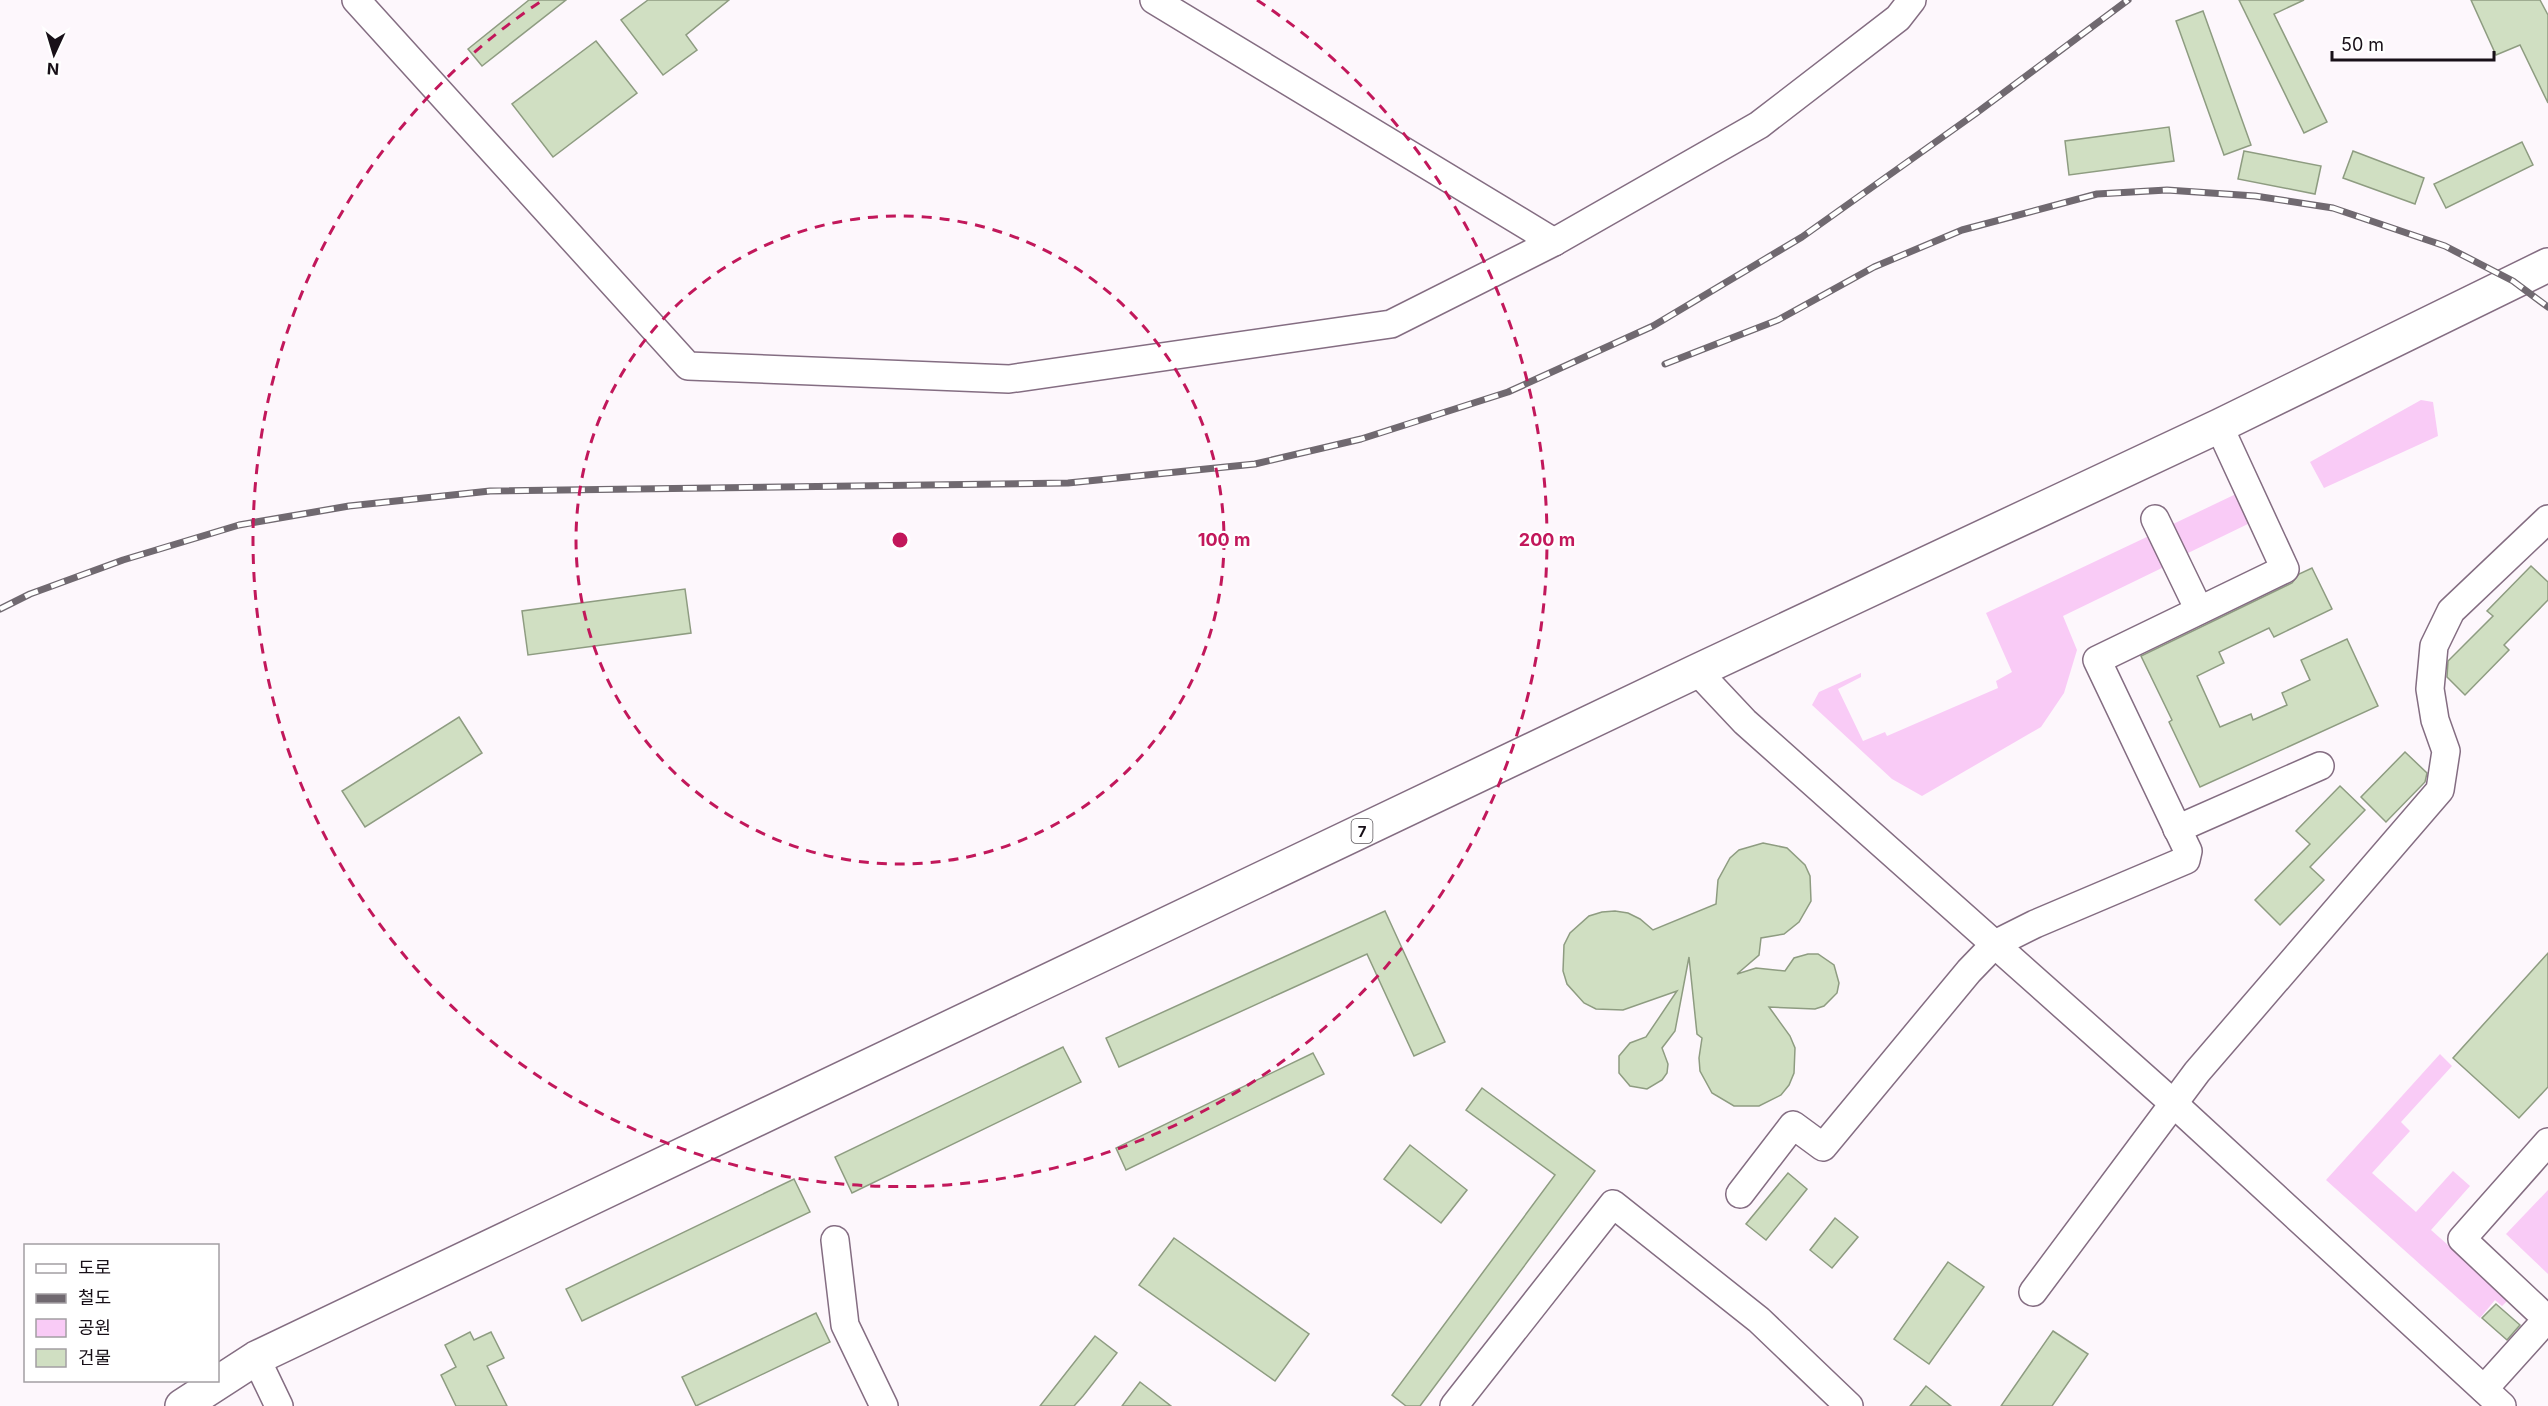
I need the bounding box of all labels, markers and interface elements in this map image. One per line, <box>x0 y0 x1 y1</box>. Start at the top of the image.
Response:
north arrow <box>24 24 84 84</box>
scale bar <box>2332 24 2494 62</box>
text: 50 m <box>2341 34 2384 55</box>
text: N <box>46 59 60 79</box>
text: 100 m <box>1198 529 1250 550</box>
text: 200 m <box>1519 529 1575 550</box>
centre of rings <box>890 530 910 550</box>
road number: 7 <box>1352 819 1372 843</box>
legend <box>24 1244 219 1382</box>
text: 도로 <box>78 1257 111 1278</box>
text: 철도 <box>78 1287 111 1308</box>
text: 공원 <box>78 1317 111 1338</box>
text: 건물 <box>78 1347 111 1368</box>

